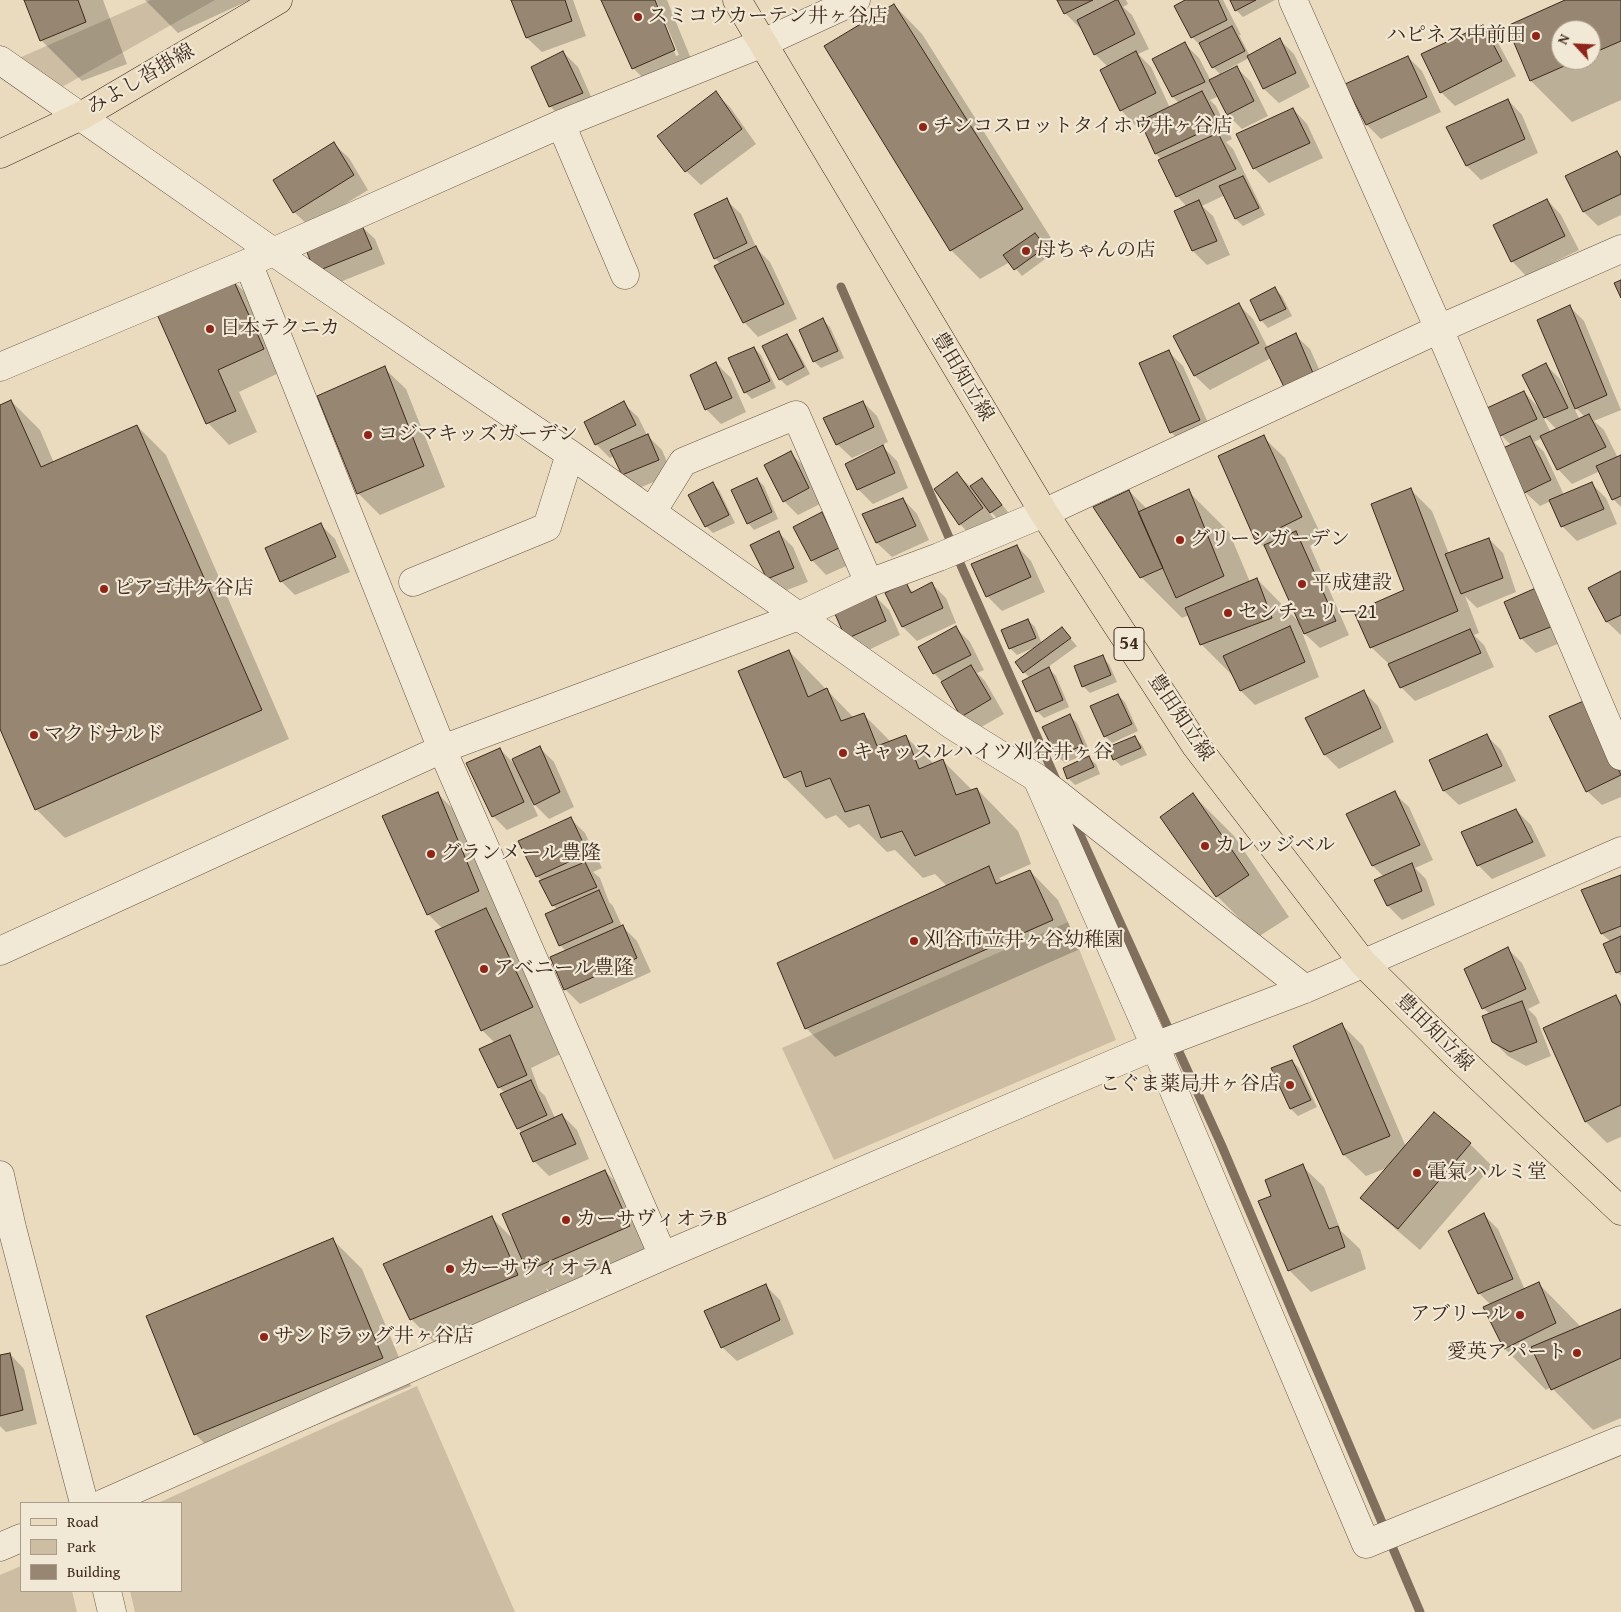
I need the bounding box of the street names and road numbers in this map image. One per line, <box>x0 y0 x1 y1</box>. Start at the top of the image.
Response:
street label: みよし沓掛線 <box>83 40 199 120</box>
street label: 豊田知立線 <box>926 328 998 426</box>
road number: 54 <box>1114 628 1144 661</box>
street label: 豊田知立線 <box>1142 670 1218 766</box>
street label: 豊田知立線 <box>1390 989 1478 1077</box>

